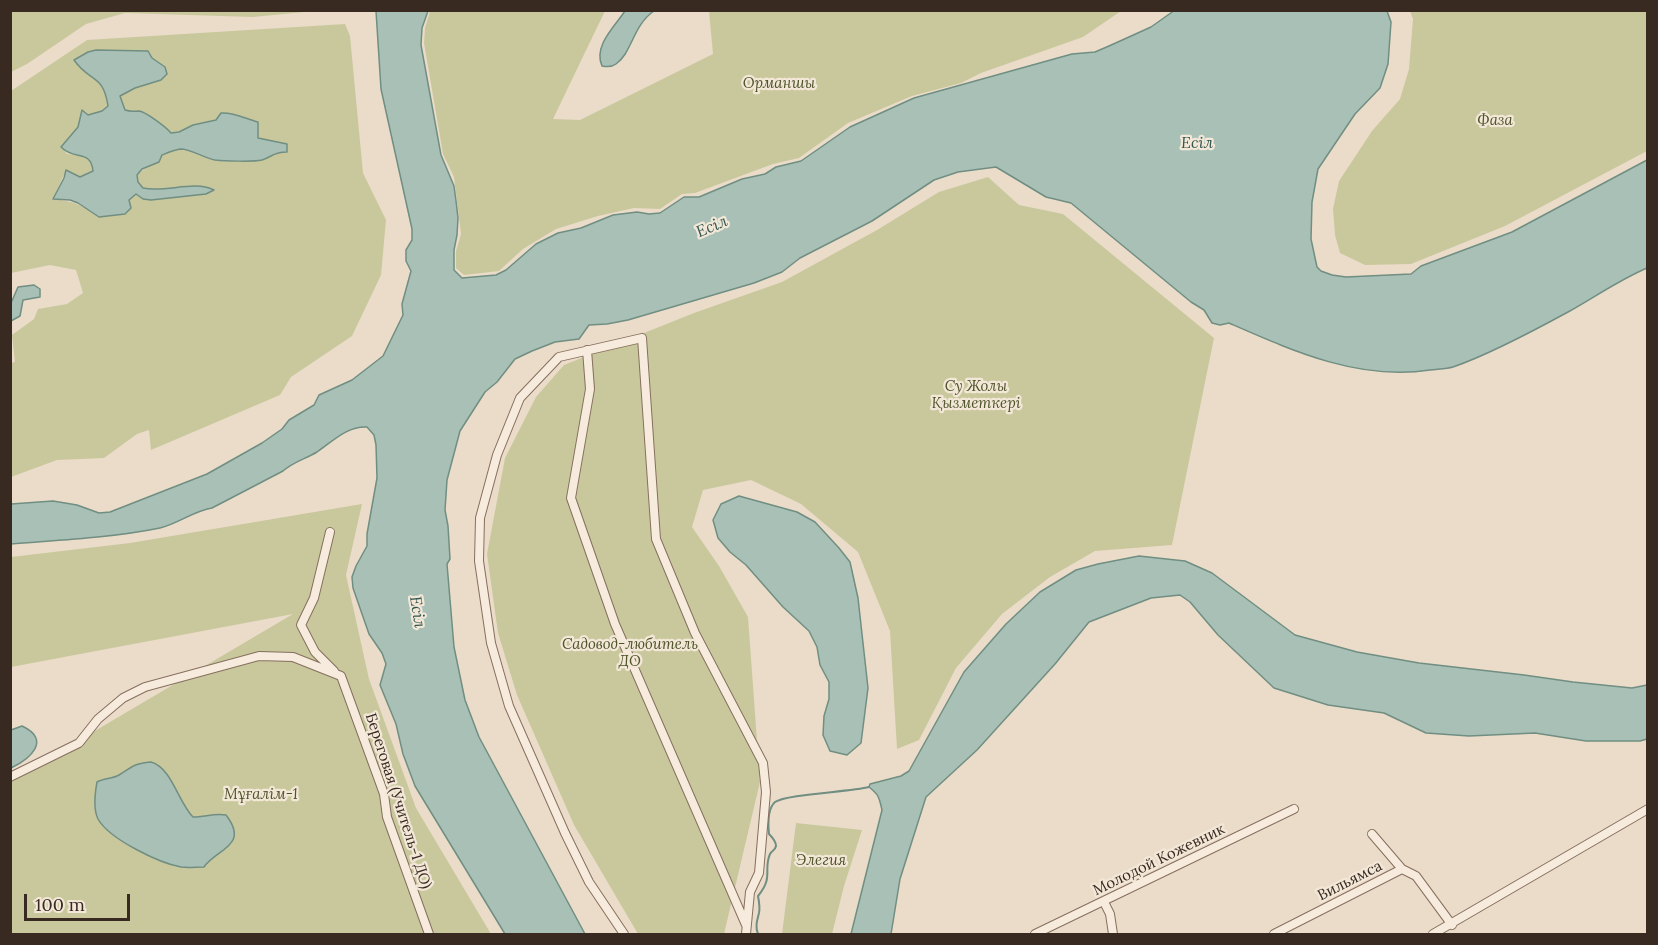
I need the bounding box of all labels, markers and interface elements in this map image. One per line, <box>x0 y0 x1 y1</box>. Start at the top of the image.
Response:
park label: Орманшы <box>743 75 815 93</box>
park label: Фаза <box>1477 112 1513 130</box>
water label: Есіл <box>1181 133 1213 153</box>
water label: Есіл <box>694 212 730 242</box>
park label: Су Жолы Қызметкері <box>931 378 1021 413</box>
water label: Есіл <box>405 595 429 629</box>
park label: Садовод-любитель ДО <box>562 636 698 671</box>
street label: Береговая (Учитель-1 ДО) <box>361 711 435 891</box>
park label: Мұғалім-1 <box>224 786 298 804</box>
street label: Молодой Кожевник <box>1090 820 1228 900</box>
park label: Элегия <box>796 852 846 870</box>
street label: Вильямса <box>1315 857 1385 905</box>
scale bar <box>27 882 134 920</box>
text: 100 m <box>35 893 85 916</box>

